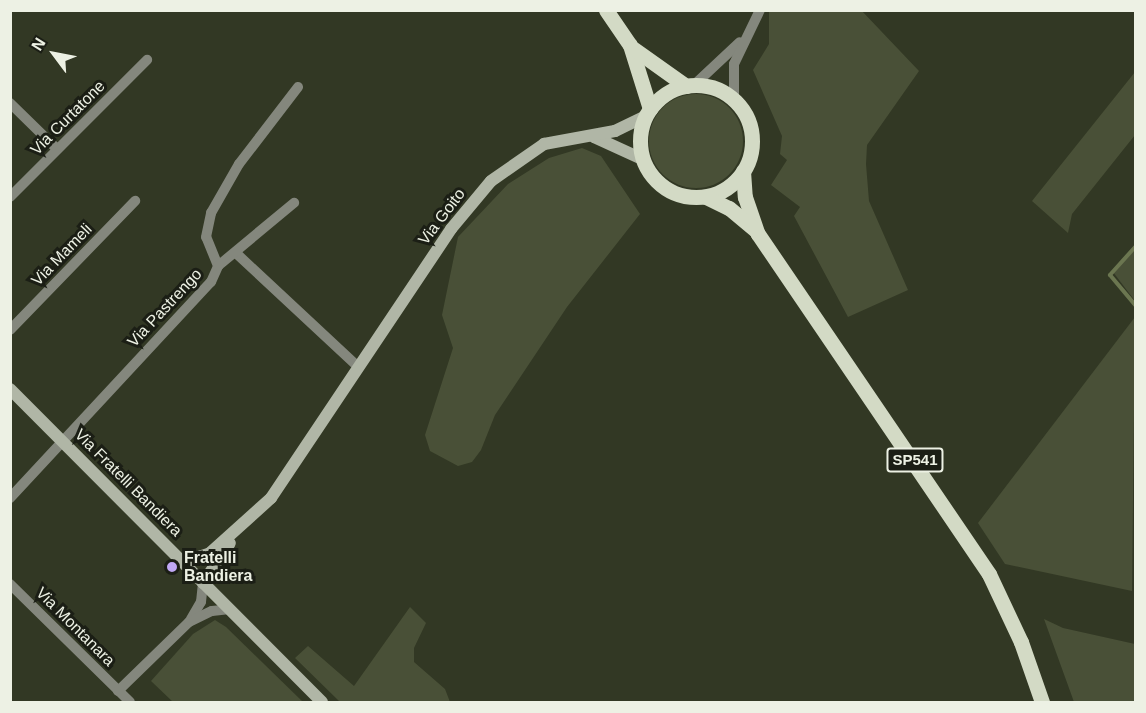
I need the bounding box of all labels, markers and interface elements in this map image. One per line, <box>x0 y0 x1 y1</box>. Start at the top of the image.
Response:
north arrow <box>24 24 84 84</box>
text: N <box>28 35 49 54</box>
street label: Via Curtatone <box>27 77 109 159</box>
street label: Via Goito <box>415 185 469 249</box>
street label: Via Mameli <box>28 220 96 290</box>
street label: Via Pastrengo <box>124 265 206 351</box>
street label: Via Fratelli Bandiera <box>70 425 186 541</box>
road number: SP541 <box>885 448 945 472</box>
place label: Fratelli Bandiera <box>184 548 252 586</box>
marker: Fratelli Bandiera <box>165 560 179 574</box>
street label: Via Montanara <box>32 584 118 670</box>

